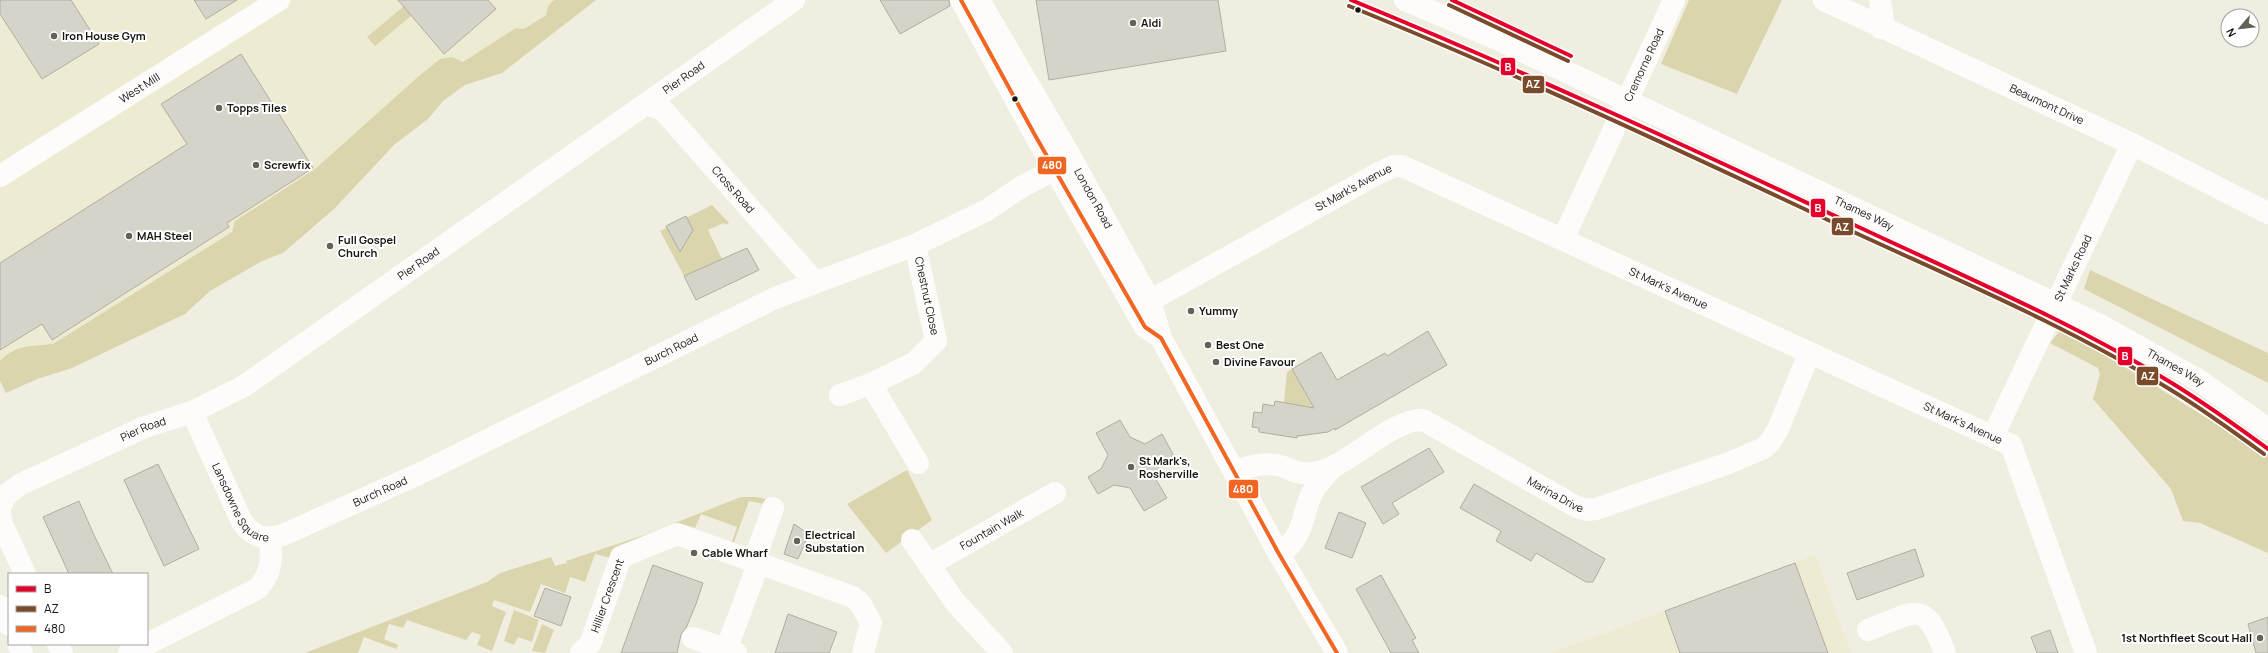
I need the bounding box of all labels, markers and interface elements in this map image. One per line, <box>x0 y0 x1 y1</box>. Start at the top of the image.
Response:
unlabelled marker <box>1353 5 1363 15</box>
north arrow <box>2220 8 2260 48</box>
place label: Aldi <box>1141 15 1161 30</box>
marker: Aldi <box>1128 18 1138 28</box>
street label: Cremorne Road <box>1620 26 1667 104</box>
text: N <box>2222 26 2239 40</box>
place label: Iron House Gym <box>62 28 146 43</box>
marker: Iron House Gym <box>49 31 59 41</box>
street label: Pier Road <box>659 57 707 97</box>
line badge: B <box>1500 57 1516 76</box>
text: B <box>1505 59 1512 74</box>
street label: West Mill <box>116 69 163 106</box>
line badge: AZ <box>1522 75 1545 94</box>
text: AZ <box>1526 76 1540 91</box>
street label: Beaumont Drive <box>2007 80 2087 128</box>
unlabelled marker <box>1010 94 1020 104</box>
place label: Topps Tiles <box>227 100 287 115</box>
marker: Topps Tiles <box>214 103 224 113</box>
line badge: 480 <box>1037 156 1067 175</box>
place label: Screwfix <box>264 157 311 172</box>
text: 480 <box>1042 157 1062 172</box>
marker: Screwfix <box>251 160 261 170</box>
street label: St Mark's Avenue <box>1312 160 1395 214</box>
street label: Cross Road <box>709 162 758 216</box>
street label: London Road <box>1071 165 1116 231</box>
street label: Thames Way <box>1832 192 1897 233</box>
line badge: B <box>1810 198 1826 218</box>
text: B <box>1815 200 1822 215</box>
line badge: AZ <box>1831 217 1854 236</box>
text: AZ <box>1835 219 1849 234</box>
place label: MAH Steel <box>137 228 192 243</box>
marker: MAH Steel <box>124 231 134 241</box>
place label: Full Gospel Church <box>338 232 396 260</box>
street label: St Marks Road <box>2050 232 2095 304</box>
marker: Full Gospel Church <box>325 241 335 251</box>
street label: Pier Road <box>394 243 442 283</box>
street label: Chestnut Close <box>912 255 943 337</box>
street label: St Mark's Avenue <box>1627 263 1711 312</box>
place label: Yummy <box>1199 303 1239 318</box>
marker: Yummy <box>1186 306 1196 316</box>
street label: Burch Road <box>642 329 700 368</box>
place label: Best One <box>1216 337 1265 352</box>
marker: Best One <box>1203 340 1213 350</box>
street label: Thames Way <box>2144 344 2208 389</box>
line badge: B <box>2117 346 2133 366</box>
text: B <box>2122 348 2129 363</box>
place label: Divine Favour <box>1224 354 1296 369</box>
marker: Divine Favour <box>1211 357 1221 367</box>
line badge: AZ <box>2136 366 2159 386</box>
text: AZ <box>2141 368 2155 383</box>
street label: St Mark's Avenue <box>1921 398 2006 447</box>
street label: Pier Road <box>118 413 168 444</box>
place label: St Mark's, Rosherville <box>1139 453 1199 481</box>
street label: Lansdowne Square <box>209 460 270 545</box>
marker: St Mark's, Rosherville <box>1126 462 1136 472</box>
street label: Burch Road <box>350 472 409 510</box>
street label: Marina Drive <box>1525 472 1586 516</box>
line badge: 480 <box>1228 479 1259 499</box>
text: 480 <box>1233 481 1253 496</box>
street label: Fountain Walk <box>957 505 1026 553</box>
place label: Electrical Substation <box>805 527 864 555</box>
marker: Electrical Substation <box>792 536 802 546</box>
place label: Cable Wharf <box>702 545 768 560</box>
marker: Cable Wharf <box>689 548 699 558</box>
street label: Hillier Crescent <box>587 556 627 635</box>
legend <box>8 573 148 645</box>
text: B <box>44 580 51 597</box>
text: AZ <box>44 600 59 617</box>
text: 480 <box>44 620 65 637</box>
place label: 1st Northfleet Scout Hall <box>2121 630 2252 645</box>
marker: 1st Northfleet Scout Hall <box>2255 633 2265 643</box>

